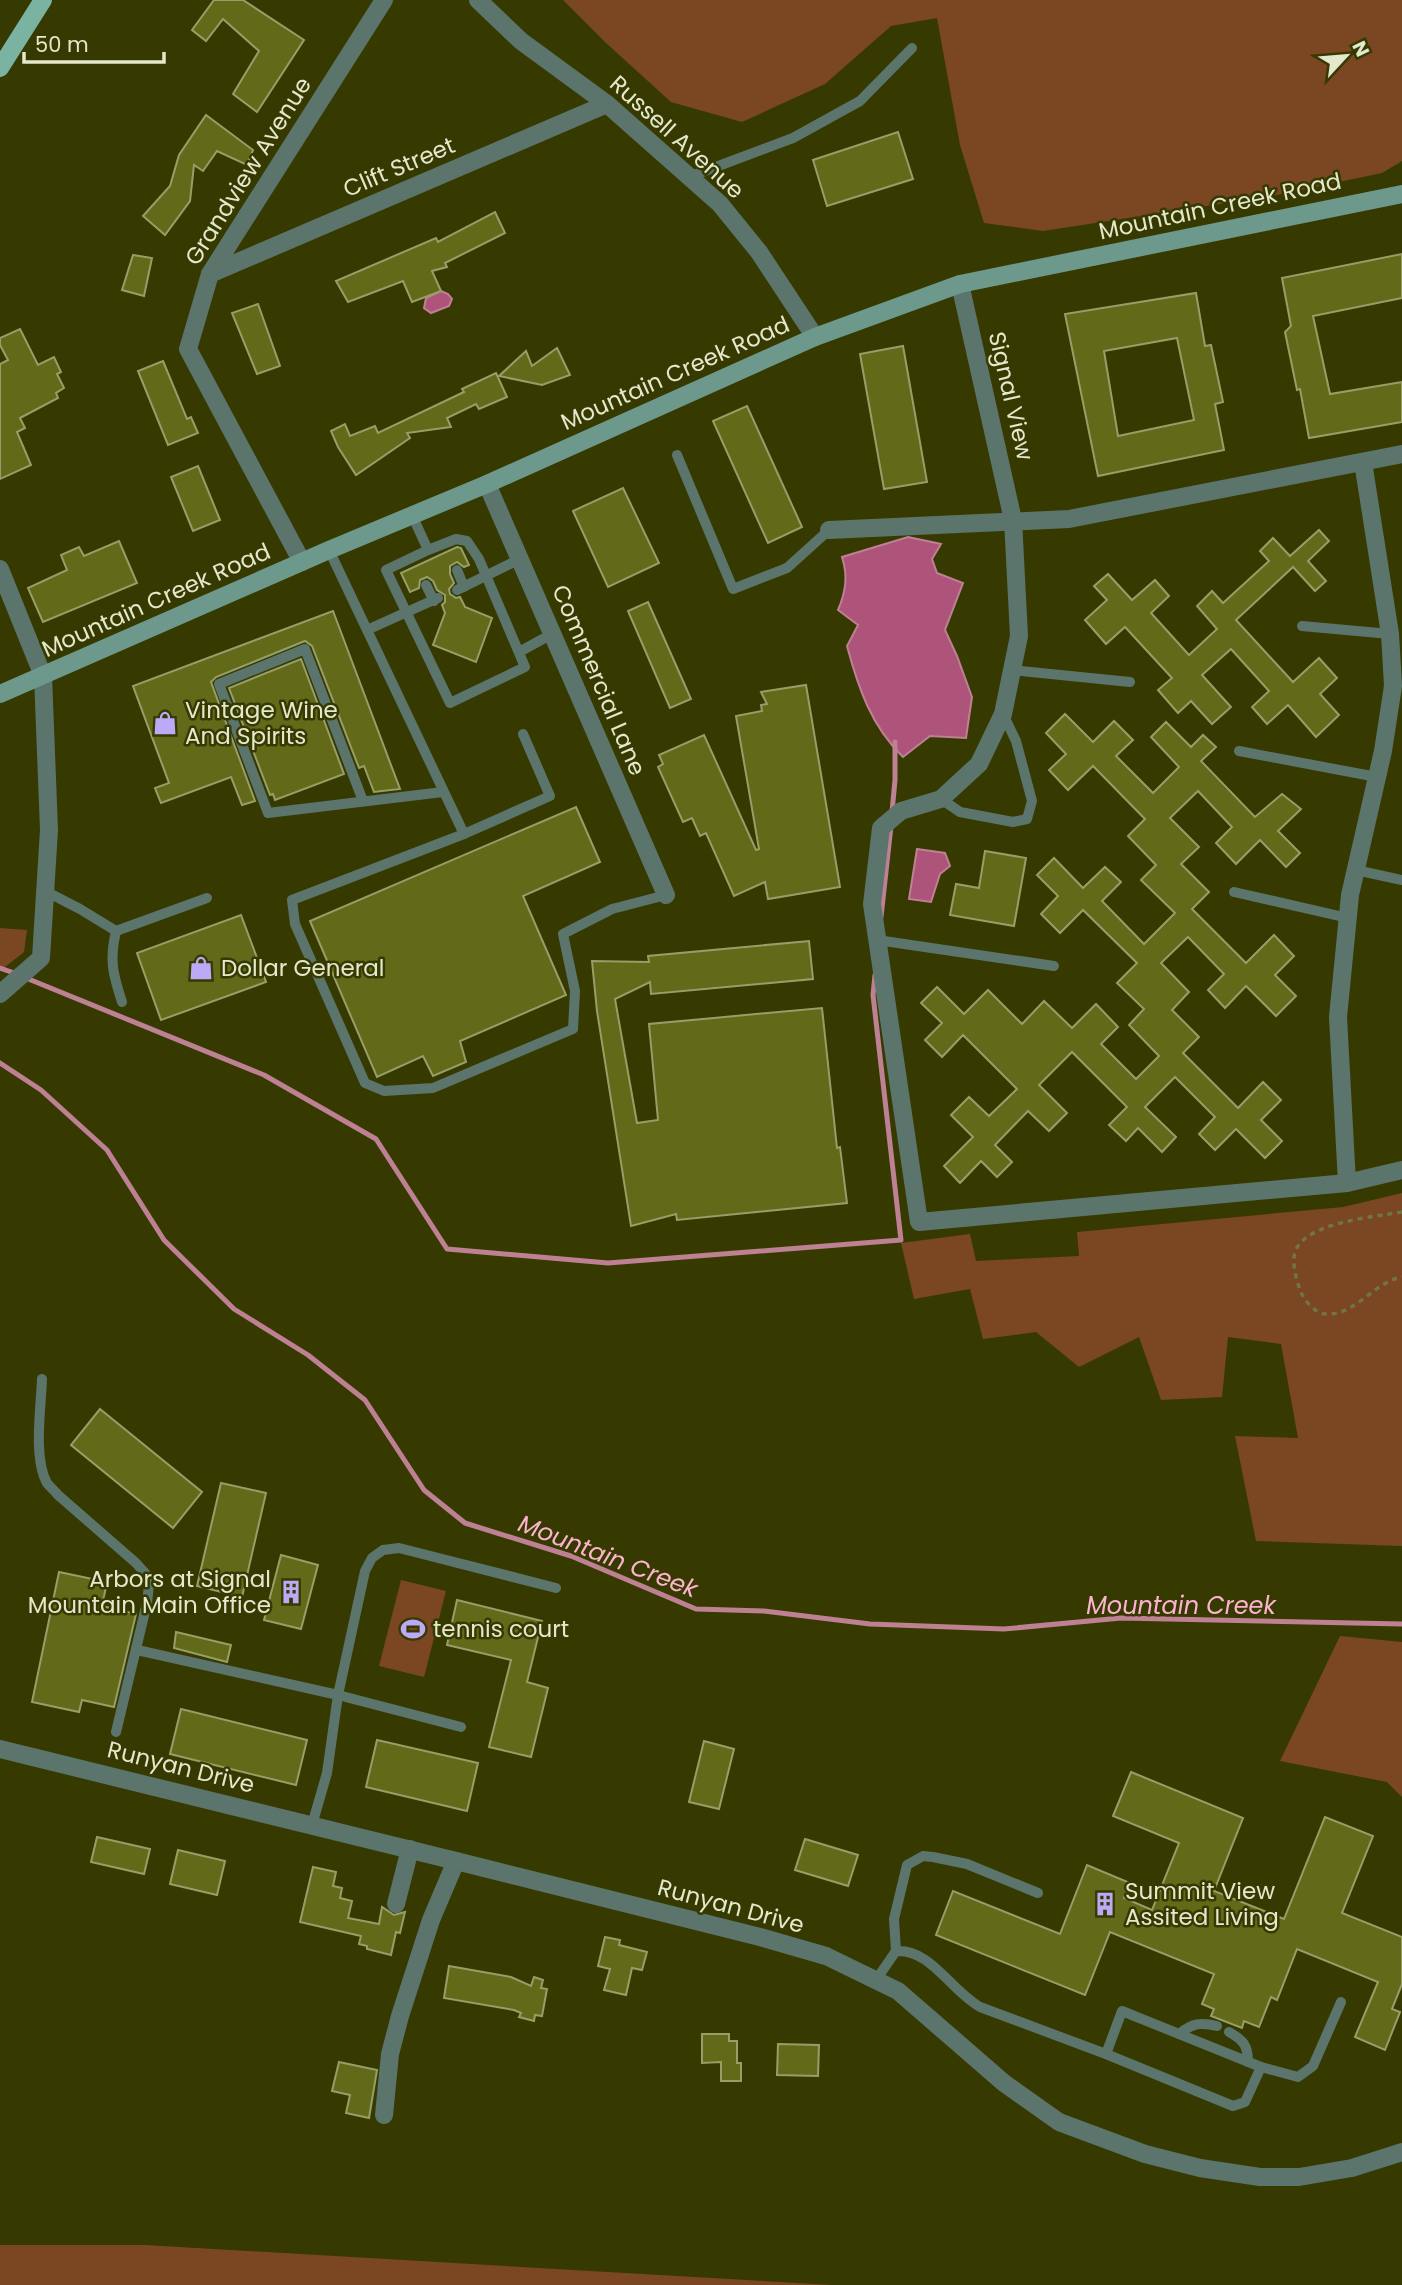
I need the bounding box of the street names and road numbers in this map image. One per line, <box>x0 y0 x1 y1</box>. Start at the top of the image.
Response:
street label: Russell Avenue <box>603 68 751 206</box>
street label: Grandview Avenue <box>177 71 319 271</box>
street label: Clift Street <box>338 129 460 205</box>
street label: Mountain Creek Road <box>1096 165 1344 247</box>
street label: Mountain Creek Road <box>556 308 794 438</box>
street label: Signal View <box>981 329 1041 464</box>
street label: Mountain Creek Road <box>37 535 275 665</box>
street label: Commercial Lane <box>544 580 654 780</box>
street label: Runyan Drive <box>104 1733 258 1801</box>
street label: Runyan Drive <box>654 1871 808 1941</box>

